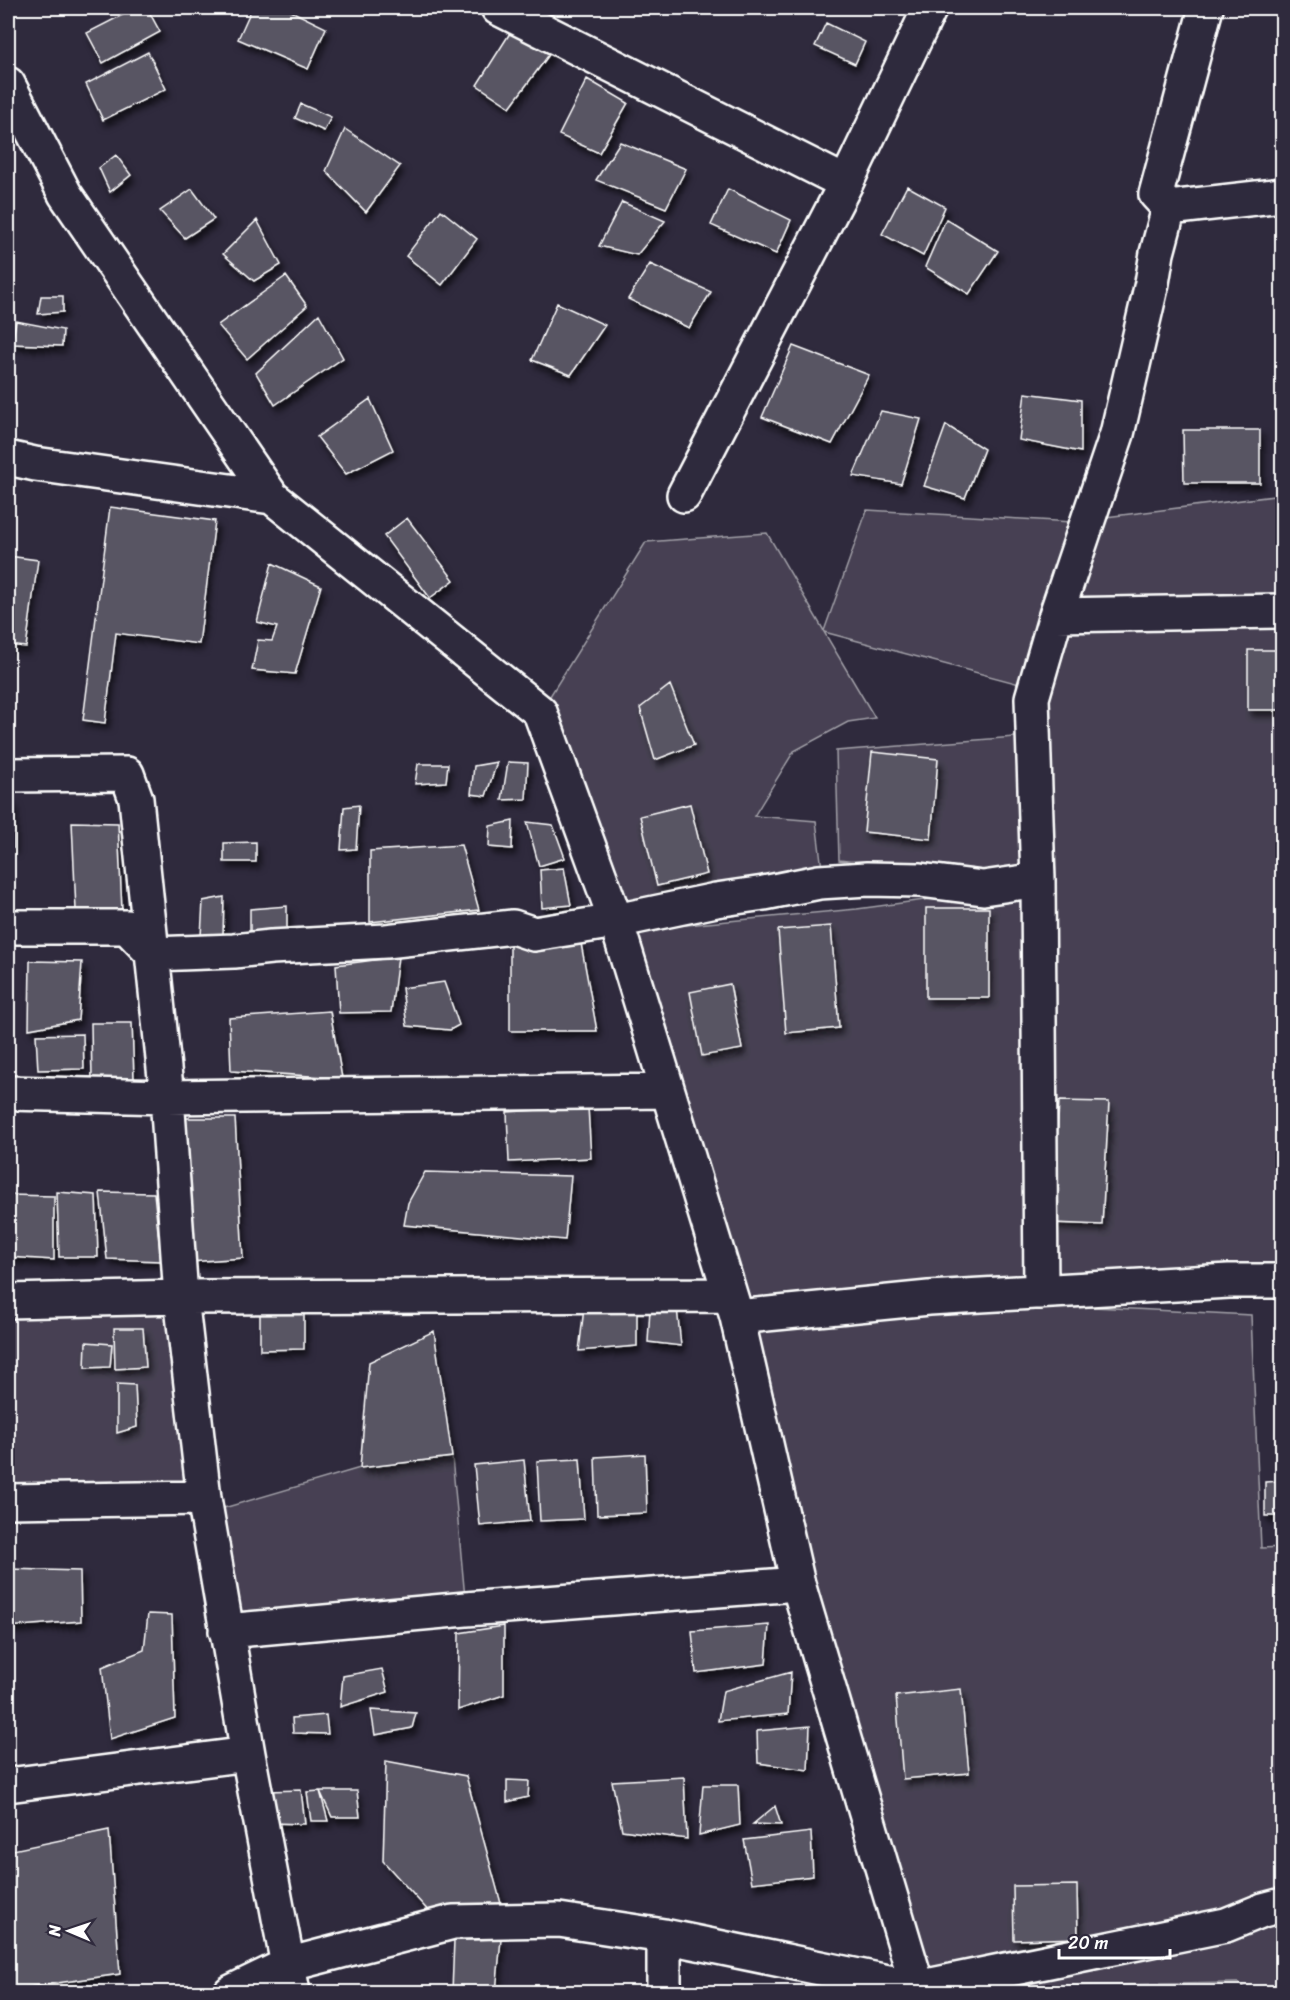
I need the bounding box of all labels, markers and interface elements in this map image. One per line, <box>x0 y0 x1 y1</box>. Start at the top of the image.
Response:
north arrow <box>39 1901 99 1961</box>
scale bar <box>1059 1922 1170 1960</box>
text: N <box>40 1924 69 1938</box>
text: 20 m <box>1068 1927 1108 1959</box>

